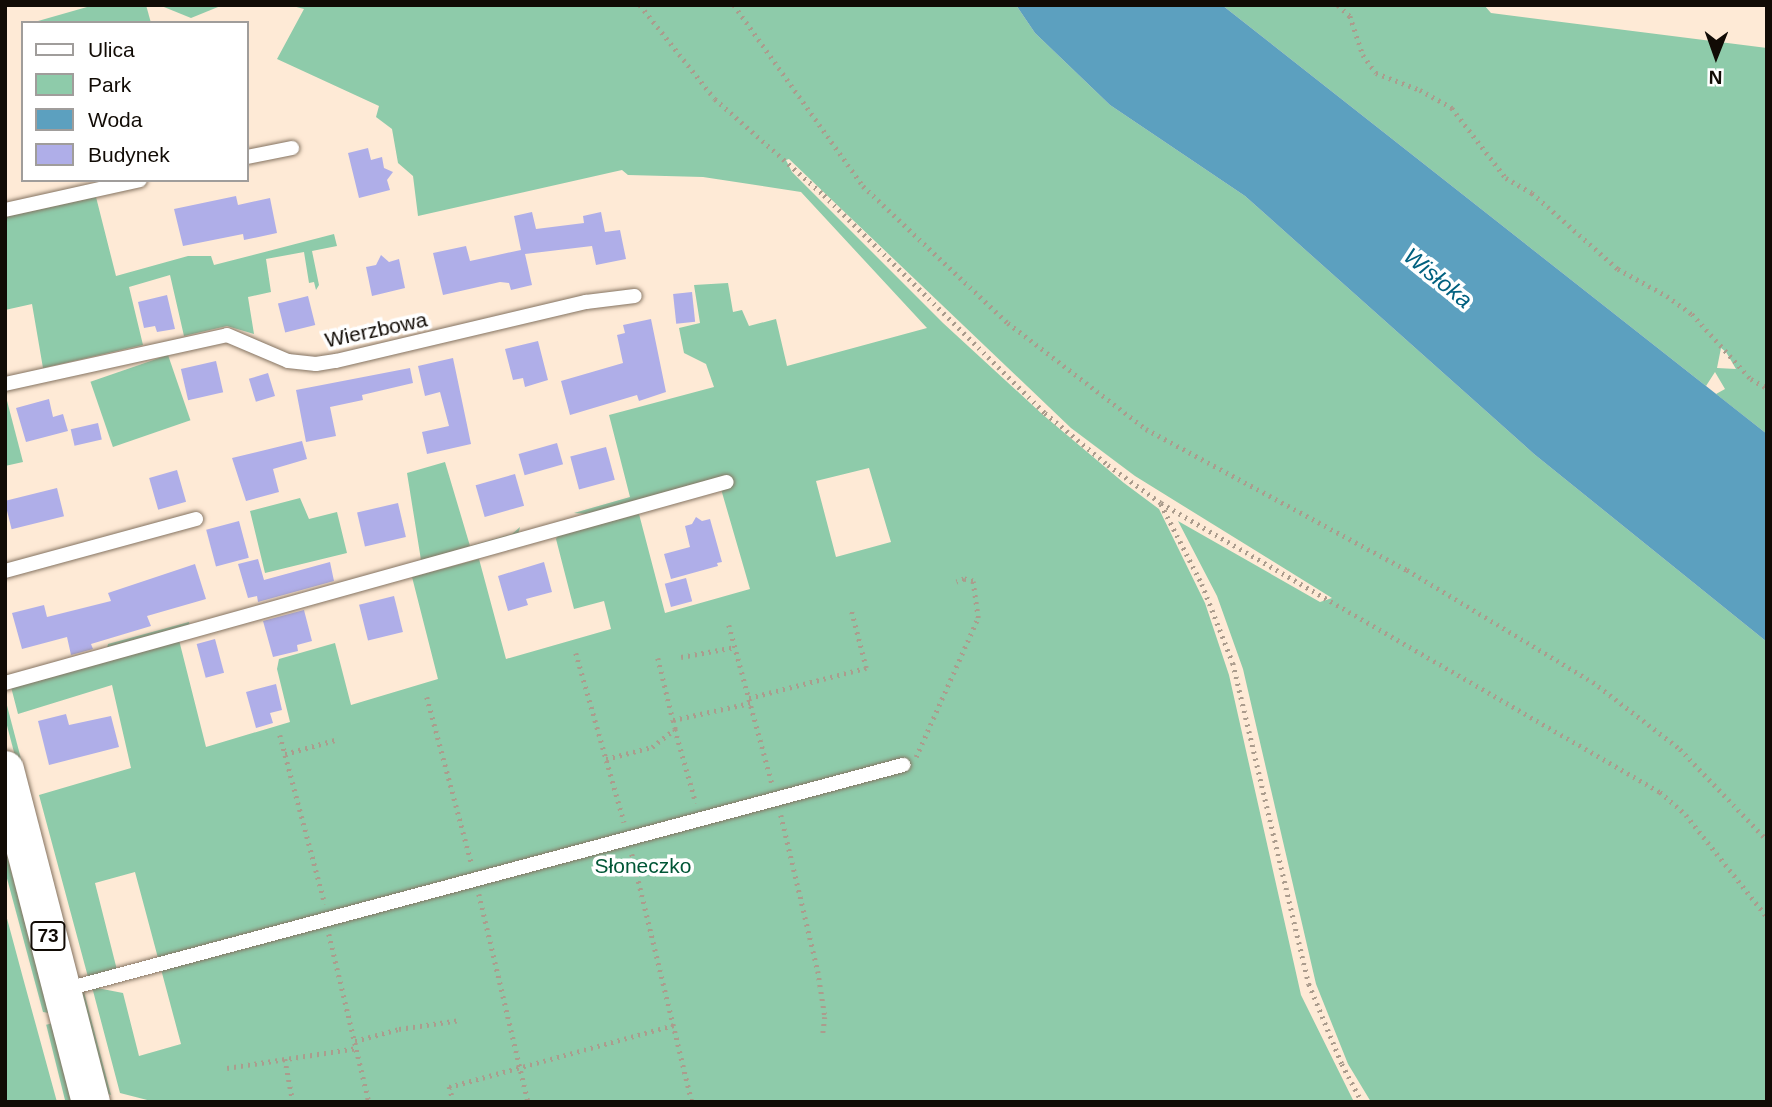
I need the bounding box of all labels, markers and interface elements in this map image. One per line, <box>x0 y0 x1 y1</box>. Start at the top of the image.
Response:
legend <box>21 21 248 182</box>
north arrow <box>1681 21 1751 91</box>
text: Ulica <box>88 38 135 61</box>
text: N <box>1709 67 1723 88</box>
text: Park <box>88 73 131 96</box>
text: Woda <box>88 108 142 131</box>
text: Budynek <box>88 143 170 166</box>
water label: Wisłoka <box>1398 242 1478 314</box>
street label: Wierzbowa <box>323 307 429 353</box>
park label: Słoneczko <box>595 853 691 879</box>
road number: 73 <box>29 920 67 952</box>

